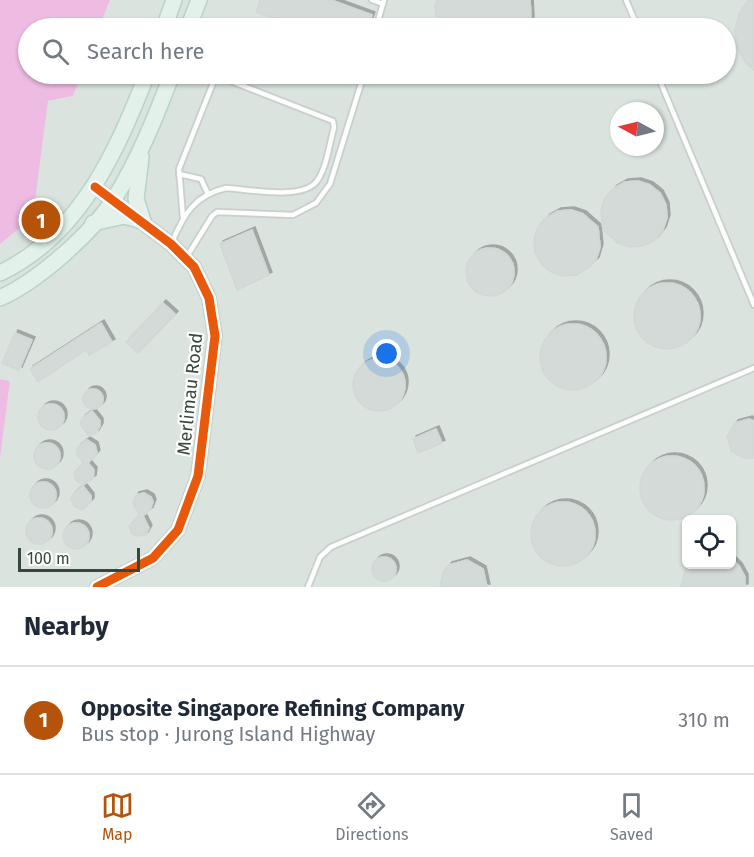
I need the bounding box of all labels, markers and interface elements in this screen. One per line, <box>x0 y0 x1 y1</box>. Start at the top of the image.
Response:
search box <box>18 18 736 84</box>
icon: search <box>39 35 72 68</box>
text: Search here <box>87 38 205 65</box>
north arrow <box>610 102 664 156</box>
pin: 1 <box>22 198 60 242</box>
street label: Merlimau Road <box>173 332 207 456</box>
your location <box>372 339 401 368</box>
map controls <box>682 515 736 569</box>
button: locate <box>682 515 736 569</box>
scale bar <box>18 545 140 572</box>
text: 100 m <box>27 549 70 568</box>
text: Nearby <box>24 611 109 642</box>
text: Opposite Singapore Refining Company <box>81 695 464 722</box>
text: 1 <box>39 708 48 732</box>
text: 310 m <box>678 708 730 732</box>
text: Bus stop · Jurong Island Highway <box>81 722 375 746</box>
tab: Map <box>101 789 134 844</box>
tab: Directions <box>335 789 409 844</box>
tab: Saved <box>610 789 653 844</box>

